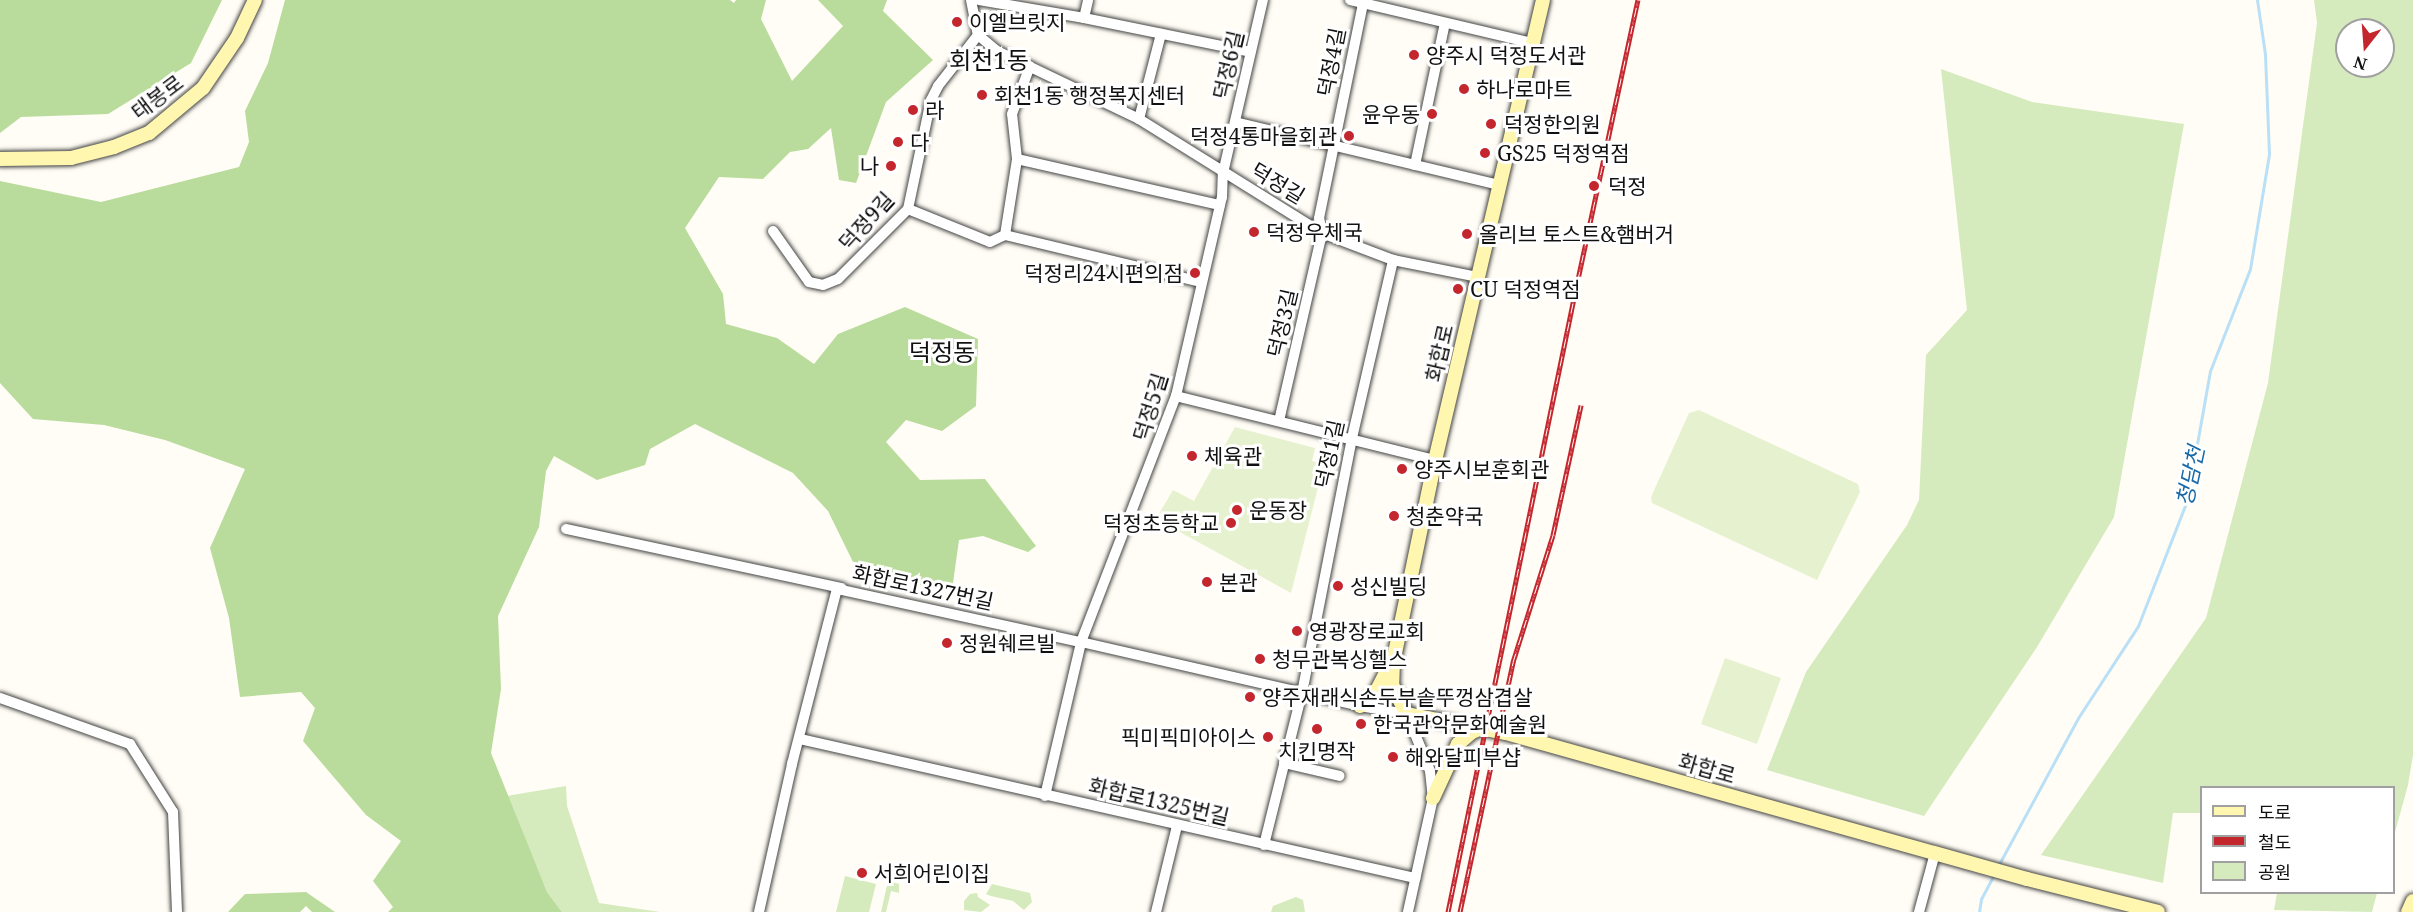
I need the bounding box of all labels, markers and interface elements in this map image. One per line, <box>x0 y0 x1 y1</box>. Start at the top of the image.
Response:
place label: 이엘브릿지 <box>969 9 1066 35</box>
marker: 이엘브릿지 <box>950 15 964 29</box>
north arrow <box>2335 18 2395 78</box>
street label: 덕정4길 <box>1312 25 1350 99</box>
street label: 덕정6길 <box>1208 28 1248 102</box>
place label: 양주시 덕정도서관 <box>1426 42 1586 68</box>
district label: 회천1동 <box>949 46 1029 74</box>
marker: 양주시 덕정도서관 <box>1407 48 1421 62</box>
text: N <box>2351 51 2370 76</box>
street label: 태봉로 <box>126 69 188 125</box>
place label: 하나로마트 <box>1476 76 1573 102</box>
place label: 회천1동 행정복지센터 <box>994 82 1185 108</box>
marker: 하나로마트 <box>1457 82 1471 96</box>
marker: 회천1동 행정복지센터 <box>975 88 989 102</box>
place label: 라 <box>925 97 944 123</box>
place label: 윤우동 <box>1362 101 1420 127</box>
marker: 라 <box>906 103 920 117</box>
marker: 윤우동 <box>1425 107 1439 121</box>
place label: 덕정한의원 <box>1504 111 1601 137</box>
marker: 덕정한의원 <box>1482 115 1500 133</box>
place label: 덕정4통마을회관 <box>1190 123 1337 149</box>
place label: 다 <box>910 129 929 155</box>
marker: 덕정4통마을회관 <box>1342 129 1356 143</box>
marker: 다 <box>891 135 905 149</box>
place label: GS25 덕정역점 <box>1497 140 1630 166</box>
marker: GS25 덕정역점 <box>1478 146 1492 160</box>
place label: 나 <box>860 153 879 179</box>
street label: 덕정길 <box>1247 157 1309 209</box>
marker: 나 <box>884 159 898 173</box>
place label: 덕정 <box>1608 173 1647 199</box>
marker: 덕정 <box>1585 177 1603 195</box>
street label: 덕정9길 <box>833 187 899 255</box>
place label: 덕정우체국 <box>1266 219 1363 245</box>
place label: 올리브 토스트&햄버거 <box>1479 221 1674 247</box>
marker: 덕정우체국 <box>1247 225 1261 239</box>
marker: 올리브 토스트&햄버거 <box>1460 227 1474 241</box>
place label: 덕정리24시편의점 <box>1024 260 1183 286</box>
marker: 덕정리24시편의점 <box>1188 266 1202 280</box>
place label: CU 덕정역점 <box>1470 276 1581 302</box>
marker: CU 덕정역점 <box>1451 282 1465 296</box>
street label: 덕정3길 <box>1262 286 1302 360</box>
street label: 화합로 <box>1420 322 1458 384</box>
district label: 덕정동 <box>909 338 975 366</box>
street label: 덕정5길 <box>1128 370 1172 444</box>
street label: 덕정1길 <box>1309 417 1349 491</box>
place label: 체육관 <box>1204 443 1262 469</box>
water label: 청담천 <box>2171 444 2209 508</box>
marker: 체육관 <box>1185 449 1199 463</box>
place label: 양주시보훈회관 <box>1414 456 1549 482</box>
marker: 양주시보훈회관 <box>1395 462 1409 476</box>
place label: 운동장 <box>1249 497 1307 523</box>
marker: 운동장 <box>1230 503 1244 517</box>
place label: 청춘약국 <box>1406 503 1483 529</box>
marker: 청춘약국 <box>1387 509 1401 523</box>
place label: 덕정초등학교 <box>1103 510 1219 536</box>
marker: 덕정초등학교 <box>1224 516 1238 530</box>
street label: 화합로1327번길 <box>850 560 996 614</box>
place label: 본관 <box>1219 569 1258 595</box>
place label: 성신빌딩 <box>1350 573 1427 599</box>
marker: 본관 <box>1200 575 1214 589</box>
marker: 성신빌딩 <box>1331 579 1345 593</box>
place label: 영광장로교회 <box>1309 618 1425 644</box>
marker: 영광장로교회 <box>1290 624 1304 638</box>
place label: 정원쉐르빌 <box>959 630 1056 656</box>
marker: 정원쉐르빌 <box>940 636 954 650</box>
place label: 청무관복싱헬스 <box>1272 646 1407 672</box>
marker: 청무관복싱헬스 <box>1253 652 1267 666</box>
place label: 양주재래식손두부솥뚜껑삼겹살 <box>1262 684 1532 710</box>
marker: 양주재래식손두부솥뚜껑삼겹살 <box>1243 690 1257 704</box>
place label: 한국관악문화예술원 <box>1373 711 1547 737</box>
marker: 한국관악문화예술원 <box>1354 717 1368 731</box>
marker: 치킨명작 <box>1310 722 1324 736</box>
place label: 픽미픽미아이스 <box>1121 724 1256 750</box>
marker: 픽미픽미아이스 <box>1261 730 1275 744</box>
place label: 치킨명작 <box>1278 738 1356 764</box>
place label: 해와달피부샵 <box>1405 744 1521 770</box>
street label: 화합로 <box>1676 748 1738 788</box>
marker: 해와달피부샵 <box>1386 750 1400 764</box>
street label: 화합로1325번길 <box>1086 773 1232 829</box>
legend <box>2200 786 2395 894</box>
text: 도로 <box>2258 800 2291 824</box>
text: 철도 <box>2258 830 2291 854</box>
place label: 서희어린이집 <box>874 860 990 886</box>
text: 공원 <box>2258 860 2291 884</box>
marker: 서희어린이집 <box>855 866 869 880</box>

